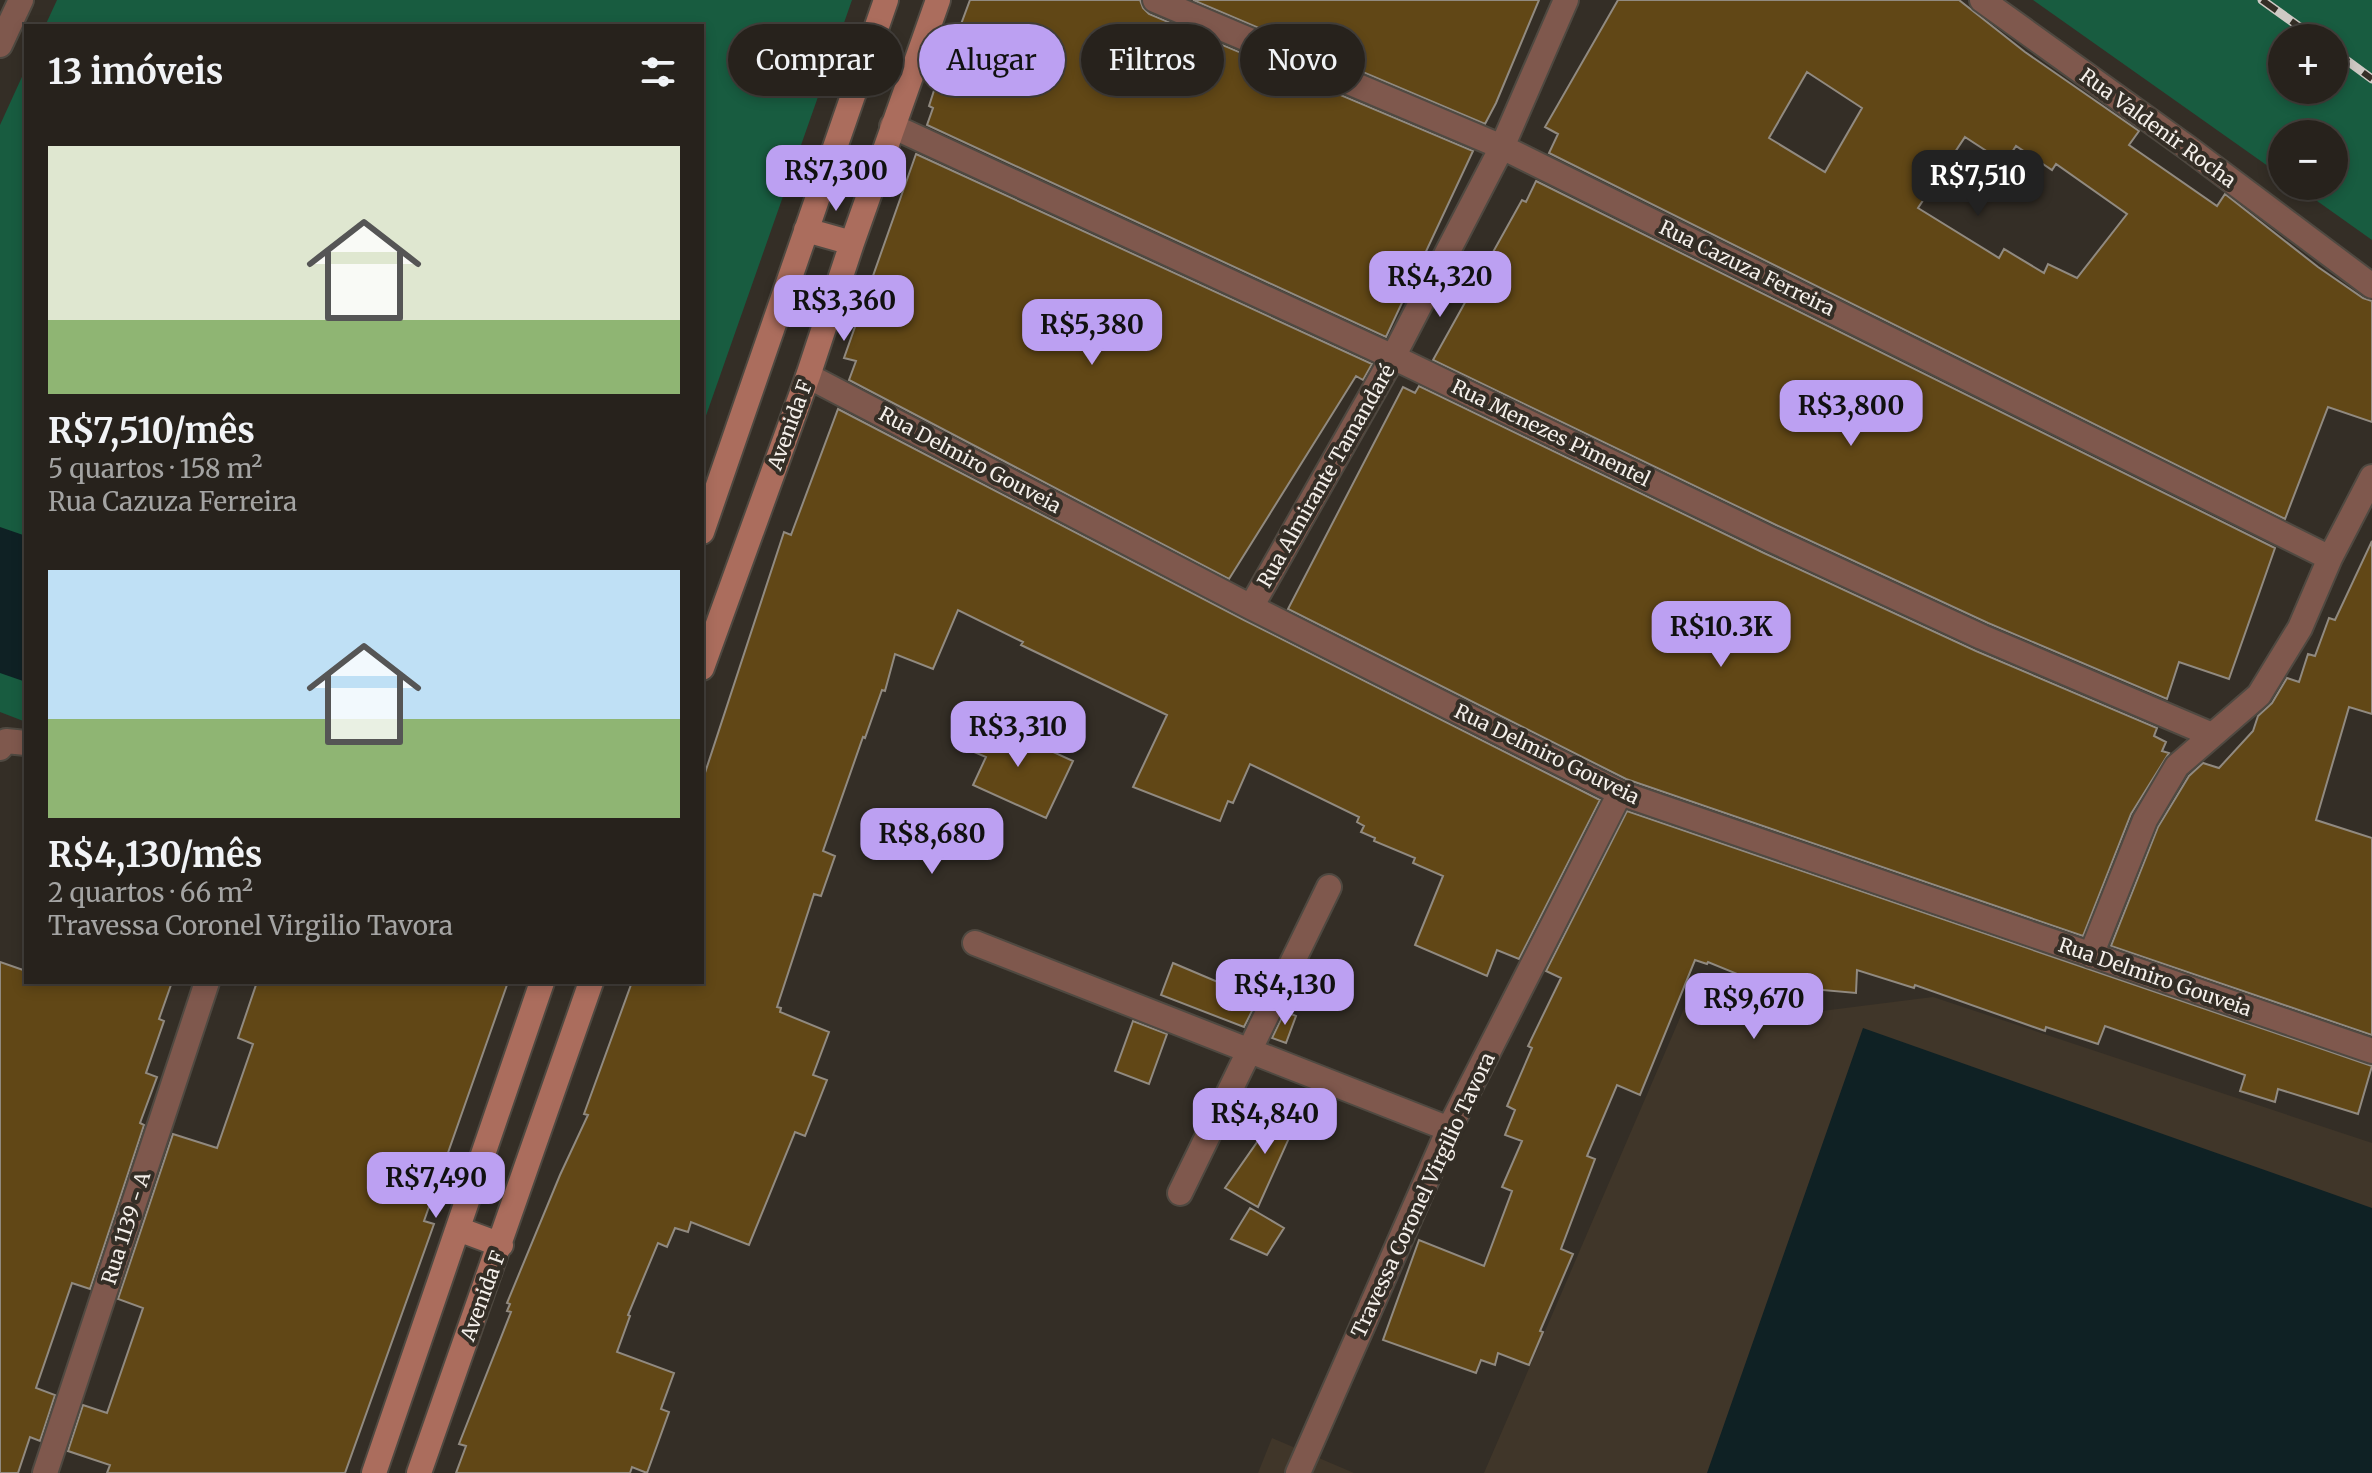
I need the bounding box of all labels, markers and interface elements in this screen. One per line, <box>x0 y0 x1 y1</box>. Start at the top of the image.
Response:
chip: Comprar <box>728 24 903 96</box>
chip: Alugar <box>919 24 1065 96</box>
chip: Filtros <box>1081 24 1224 96</box>
chip: Novo <box>1240 24 1365 96</box>
map controls <box>2268 24 2348 200</box>
button: + <box>2268 24 2348 104</box>
icon: filters <box>636 50 680 94</box>
text: 13 imóveis <box>48 51 223 93</box>
street label: Rua Valdenir Rocha <box>2075 63 2241 193</box>
button: − <box>2268 120 2348 200</box>
pin: R$7,300 <box>762 145 910 213</box>
pin: R$7,510 <box>1904 150 2052 218</box>
text: R$7,300 <box>784 154 888 187</box>
text: R$7,510 <box>1930 159 2026 192</box>
icon: home <box>292 198 436 342</box>
street label: Rua Cazuza Ferreira <box>1656 214 1839 321</box>
pin: R$4,320 <box>1366 251 1514 319</box>
text: R$4,320 <box>1387 260 1493 293</box>
pin: R$3,360 <box>770 275 918 343</box>
text: R$3,360 <box>792 284 896 317</box>
pin: R$5,380 <box>1018 299 1166 367</box>
text: R$5,380 <box>1040 308 1144 341</box>
street label: Rua Almirante Tamandaré <box>1251 360 1400 592</box>
street label: Rua Menezes Pimentel <box>1448 374 1655 492</box>
street label: Avenida F <box>761 376 817 474</box>
pin: R$3,800 <box>1777 380 1925 448</box>
text: R$3,800 <box>1798 389 1904 422</box>
street label: Rua Delmiro Gouveia <box>875 401 1066 518</box>
text: R$7,510/mês <box>48 410 255 452</box>
text: 5 quartos · 158 m² <box>48 452 262 485</box>
text: Rua Cazuza Ferreira <box>48 485 297 518</box>
pin: R$10.3K <box>1647 601 1795 669</box>
text: R$10.3K <box>1670 610 1772 643</box>
icon: home <box>292 622 436 766</box>
street label: Rua Delmiro Gouveia <box>1451 698 1644 809</box>
pin: R$3,310 <box>944 701 1092 769</box>
text: R$3,310 <box>969 710 1067 743</box>
pin: R$8,680 <box>858 808 1006 876</box>
text: R$8,680 <box>878 817 986 850</box>
text: R$4,130/mês <box>48 834 262 876</box>
text: 2 quartos · 66 m² <box>48 876 253 909</box>
text: Travessa Coronel Virgilio Tavora <box>48 909 453 942</box>
street label: Rua Delmiro Gouveia <box>2055 932 2255 1021</box>
pin: R$4,130 <box>1211 959 1359 1027</box>
text: R$4,130 <box>1234 968 1336 1001</box>
pin: R$9,670 <box>1680 973 1828 1041</box>
text: R$9,670 <box>1703 982 1805 1015</box>
street label: Travessa Coronel Virgilio Tavora <box>1345 1048 1500 1341</box>
pin: R$4,840 <box>1191 1088 1339 1156</box>
text: R$4,840 <box>1211 1097 1319 1130</box>
pin: R$7,490 <box>362 1152 510 1220</box>
text: R$7,490 <box>385 1161 487 1194</box>
street label: Rua 1139 - A <box>96 1168 156 1287</box>
street label: Avenida F <box>454 1247 510 1345</box>

